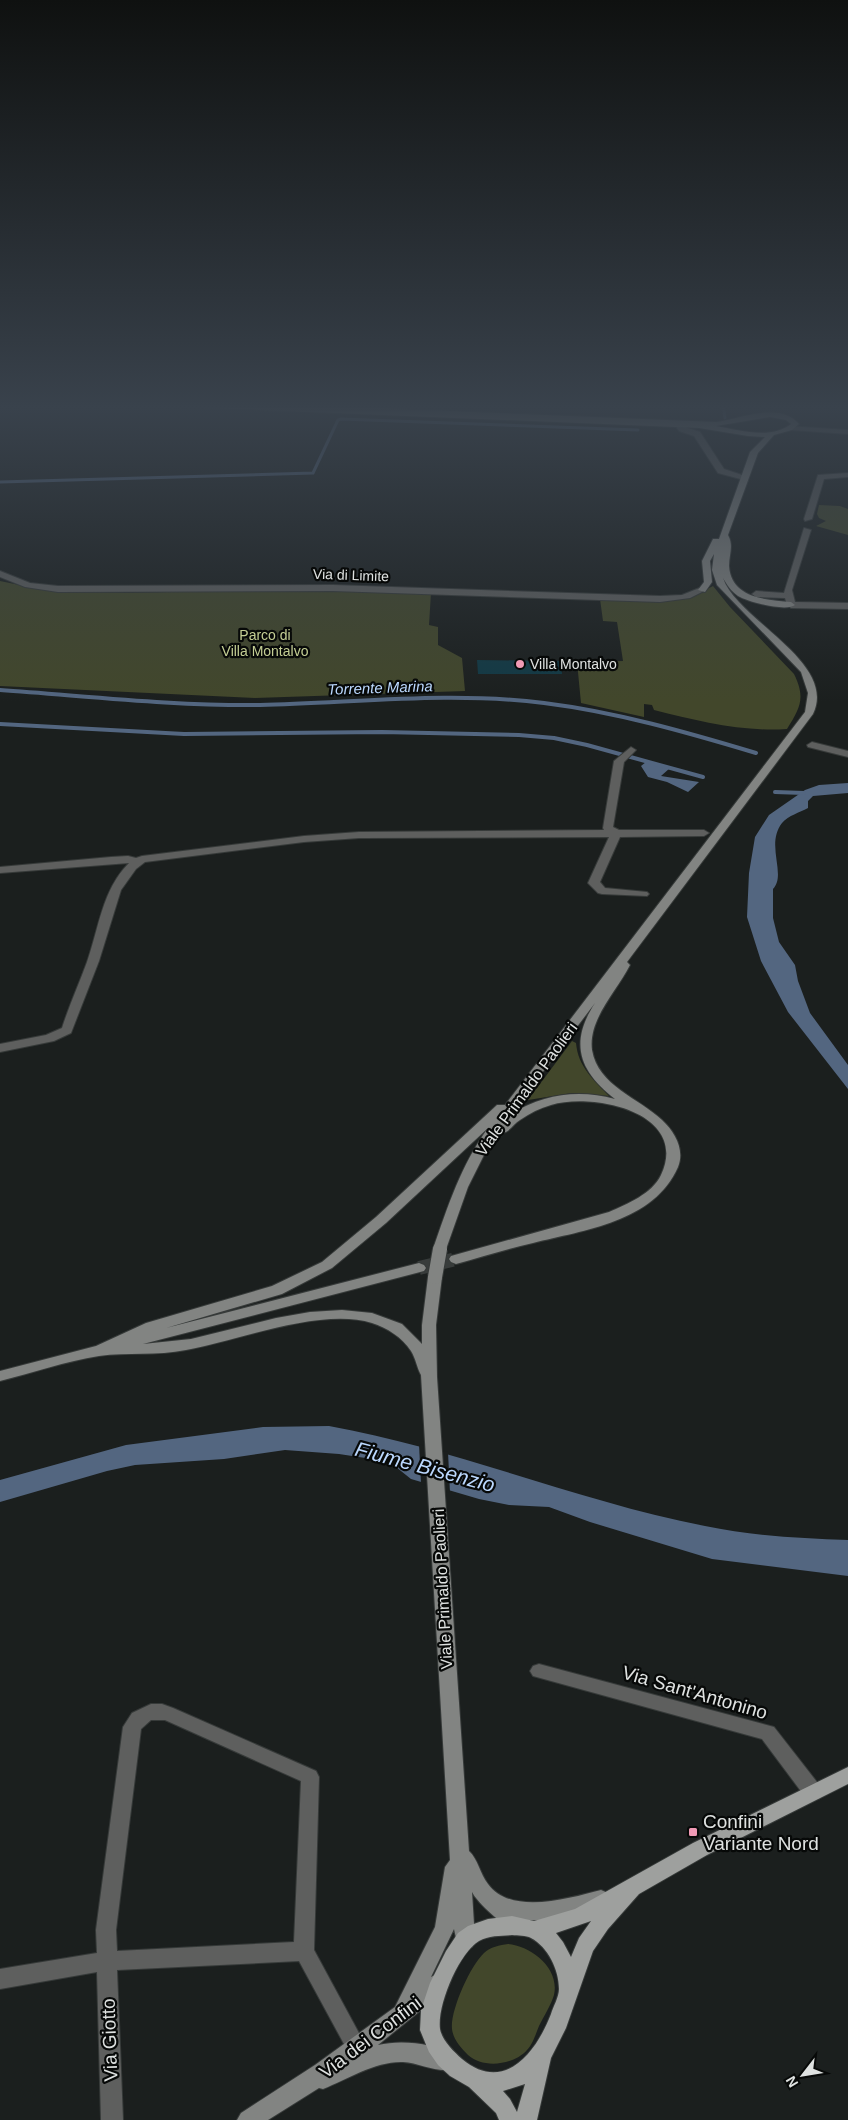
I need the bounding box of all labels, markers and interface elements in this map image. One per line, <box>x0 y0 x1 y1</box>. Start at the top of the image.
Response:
street label: Via di Limite <box>313 566 389 584</box>
park label: Parco di Villa Montalvo <box>222 627 309 659</box>
place label: Villa Montalvo <box>530 656 617 672</box>
marker: Villa Montalvo <box>514 658 526 670</box>
water label: Torrente Marina <box>327 677 433 698</box>
street label: Viale Primaldo Paolieri <box>472 1019 581 1159</box>
water label: Fiume Bisenzio <box>353 1437 498 1496</box>
street label: Viale Primaldo Paolieri <box>430 1508 455 1670</box>
street label: Via Sant'Antonino <box>620 1662 770 1723</box>
place label: Confini Variante Nord <box>703 1811 819 1854</box>
marker: Confini Variante Nord <box>687 1826 699 1838</box>
street label: Via dei Confini <box>315 1992 425 2083</box>
street label: Via Giotto <box>98 1998 121 2082</box>
north arrow <box>778 2050 828 2100</box>
text: N <box>782 2073 801 2090</box>

